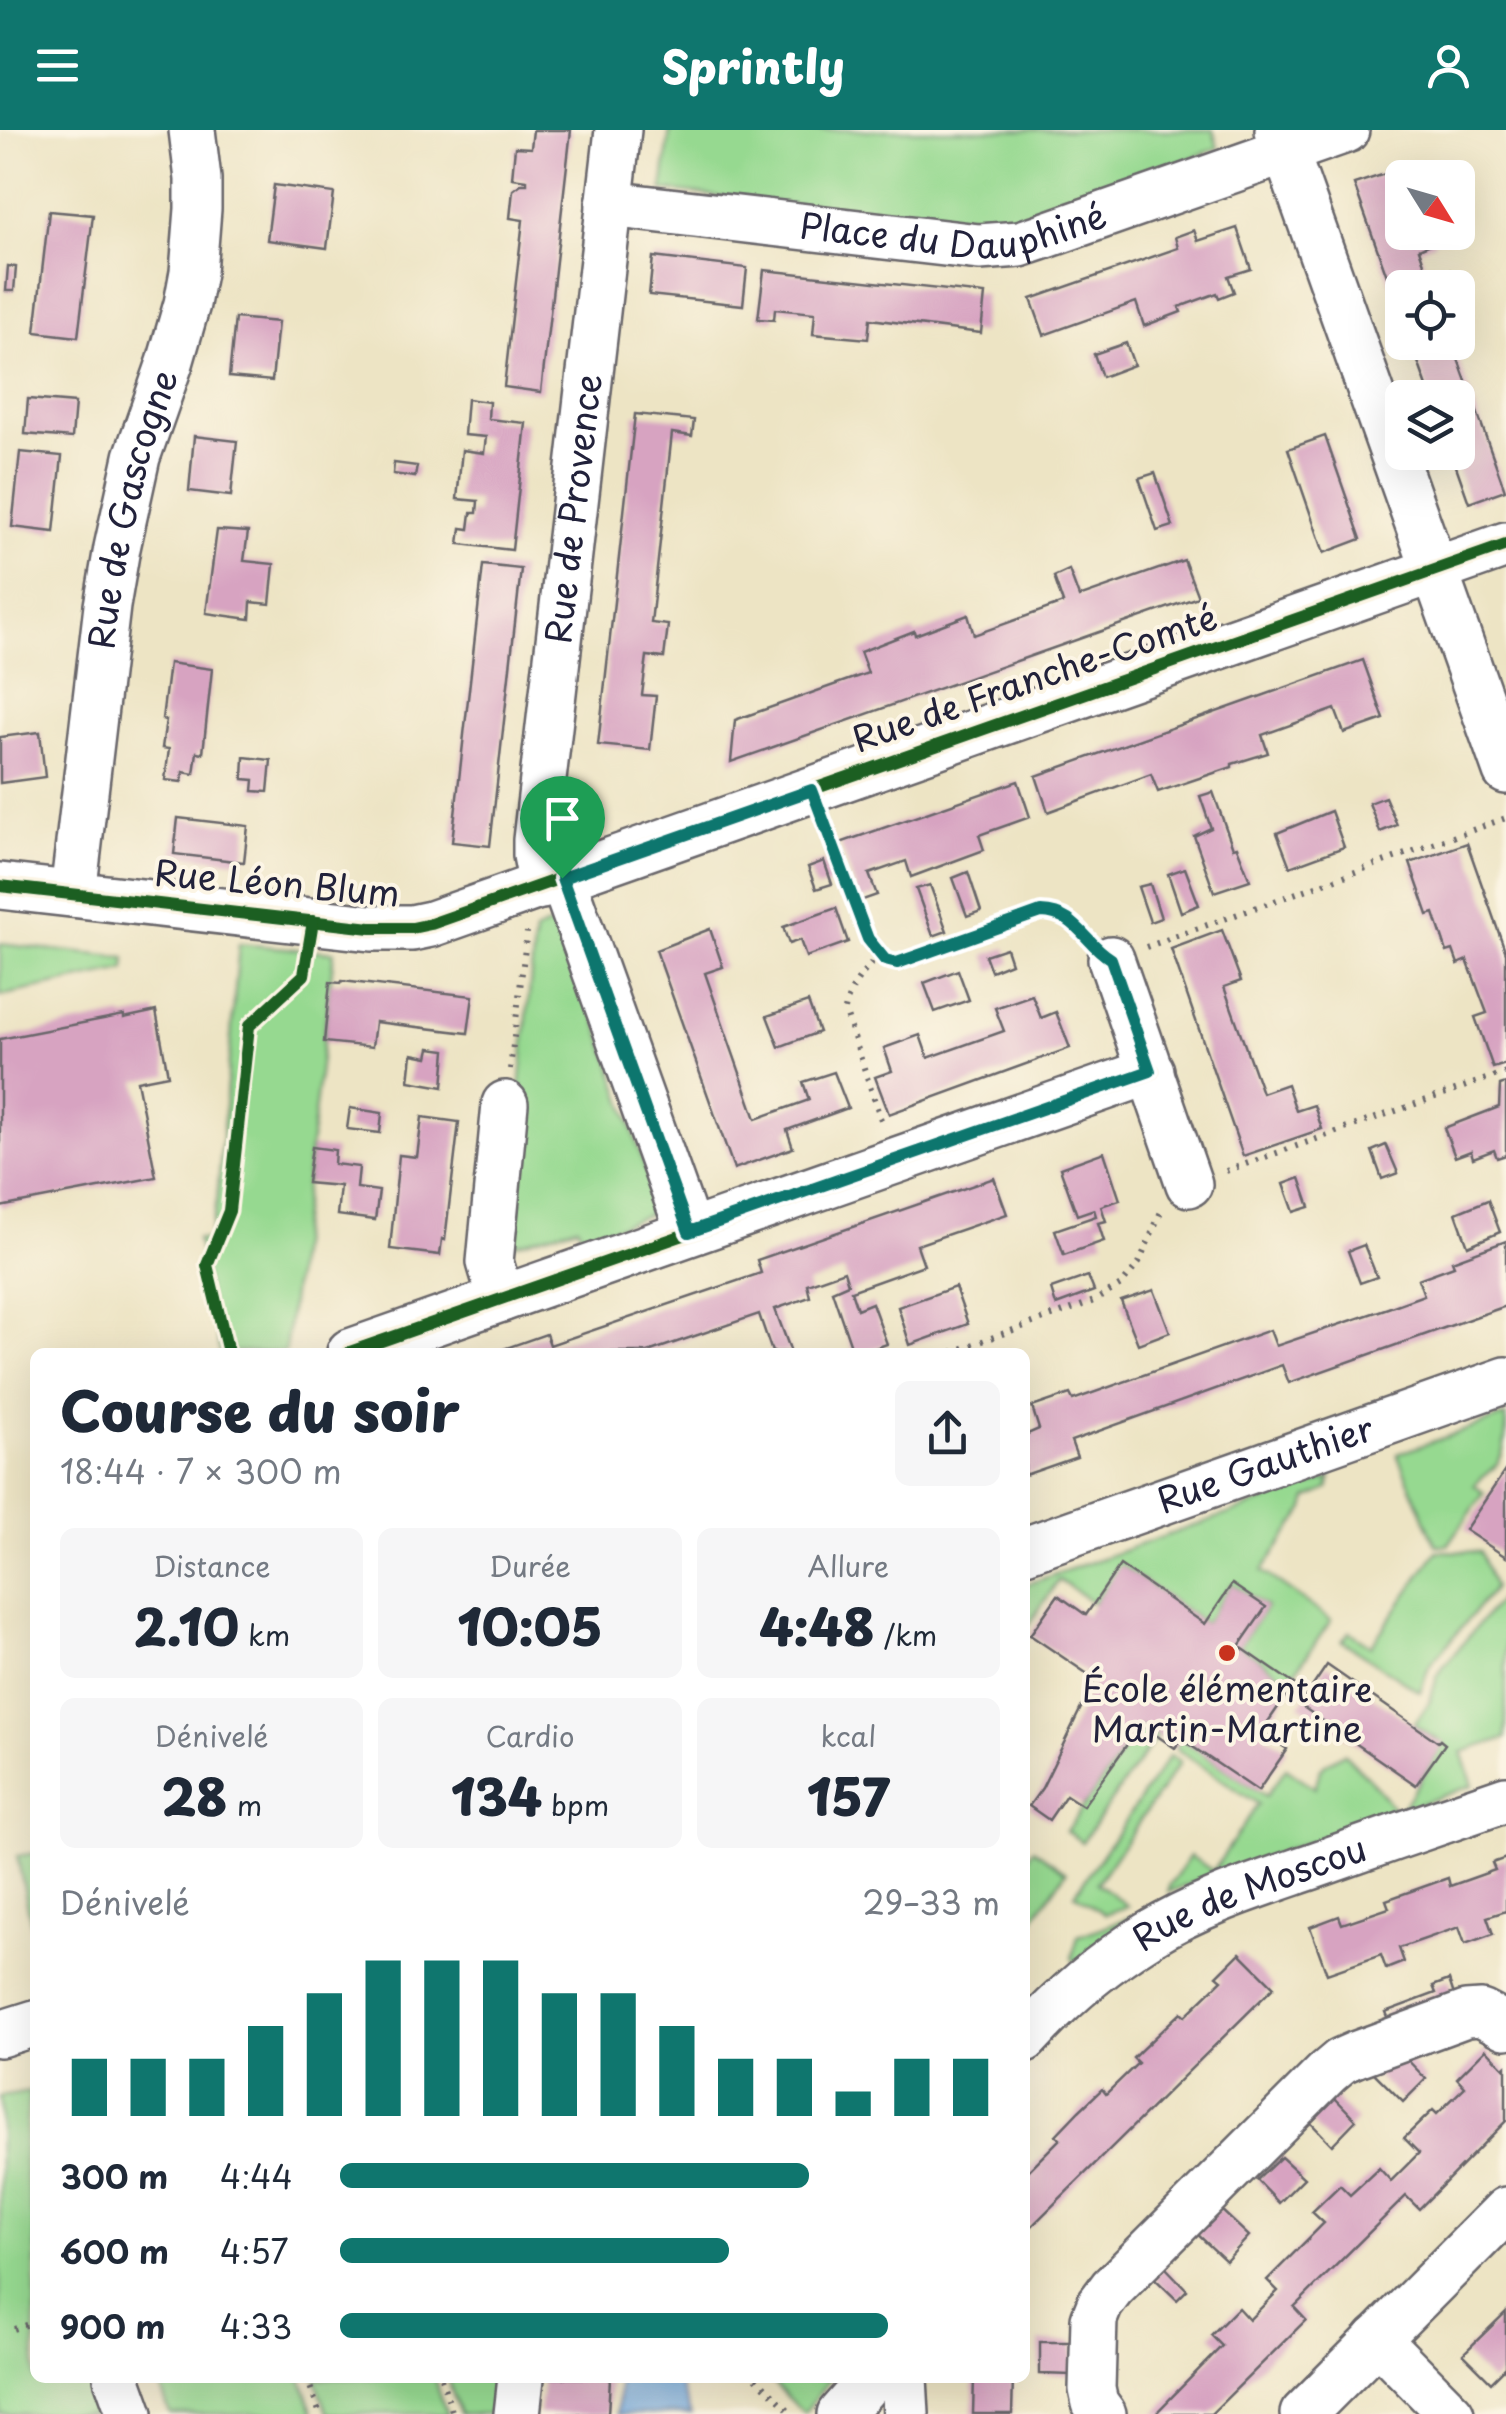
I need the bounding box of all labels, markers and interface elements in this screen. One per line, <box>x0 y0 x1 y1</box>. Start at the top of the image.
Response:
text: Sprintly <box>661 31 845 99</box>
icon: menu <box>30 38 85 93</box>
icon: person <box>1421 38 1476 93</box>
north arrow <box>1385 160 1475 250</box>
map controls <box>1385 160 1475 470</box>
street label: Place du Dauphiné <box>797 187 1113 271</box>
button: locate <box>1385 270 1475 360</box>
street label: Rue de Gascogne <box>73 361 190 652</box>
street label: Rue de Provence <box>530 371 614 646</box>
button: layers <box>1385 380 1475 470</box>
street label: Rue de Franche-Comté <box>845 589 1224 764</box>
pin <box>520 776 605 879</box>
icon: arrive <box>535 791 590 846</box>
street label: Rue Léon Blum <box>152 844 402 919</box>
text: Course du soir <box>60 1368 460 1451</box>
button: share <box>895 1381 1000 1486</box>
street label: Rue Gauthier <box>1149 1400 1380 1525</box>
text: 18:44 · 7 × 300 m <box>60 1447 342 1495</box>
text: Distance <box>153 1544 270 1587</box>
text: Durée <box>489 1544 571 1587</box>
text: Allure <box>808 1544 889 1587</box>
text: 2.10 <box>133 1587 239 1663</box>
text: 10:05 <box>457 1587 603 1663</box>
text: 4:48 <box>759 1587 875 1663</box>
text: km <box>239 1613 290 1656</box>
text: /km <box>875 1613 937 1656</box>
marker: École élémentaire Martin-Martine <box>1216 1642 1238 1664</box>
place label: École élémentaire Martin-Martine <box>1082 1661 1373 1754</box>
text: Dénivelé <box>155 1714 268 1757</box>
text: Cardio <box>485 1714 575 1757</box>
text: kcal <box>820 1714 876 1757</box>
text: 28 <box>161 1757 228 1833</box>
text: 134 <box>451 1757 542 1833</box>
text: 157 <box>807 1757 890 1833</box>
text: m <box>228 1783 262 1826</box>
text: bpm <box>542 1783 609 1826</box>
street label: Rue de Moscou <box>1121 1820 1373 1963</box>
text: Dénivelé <box>60 1878 190 1926</box>
text: 29–33 m <box>862 1878 1000 1926</box>
text: 300 m <box>60 2152 168 2200</box>
text: 4:44 <box>220 2152 293 2200</box>
text: 600 m <box>60 2227 169 2275</box>
text: 4:57 <box>220 2227 289 2275</box>
text: 900 m <box>60 2302 165 2350</box>
text: 4:33 <box>220 2302 292 2350</box>

